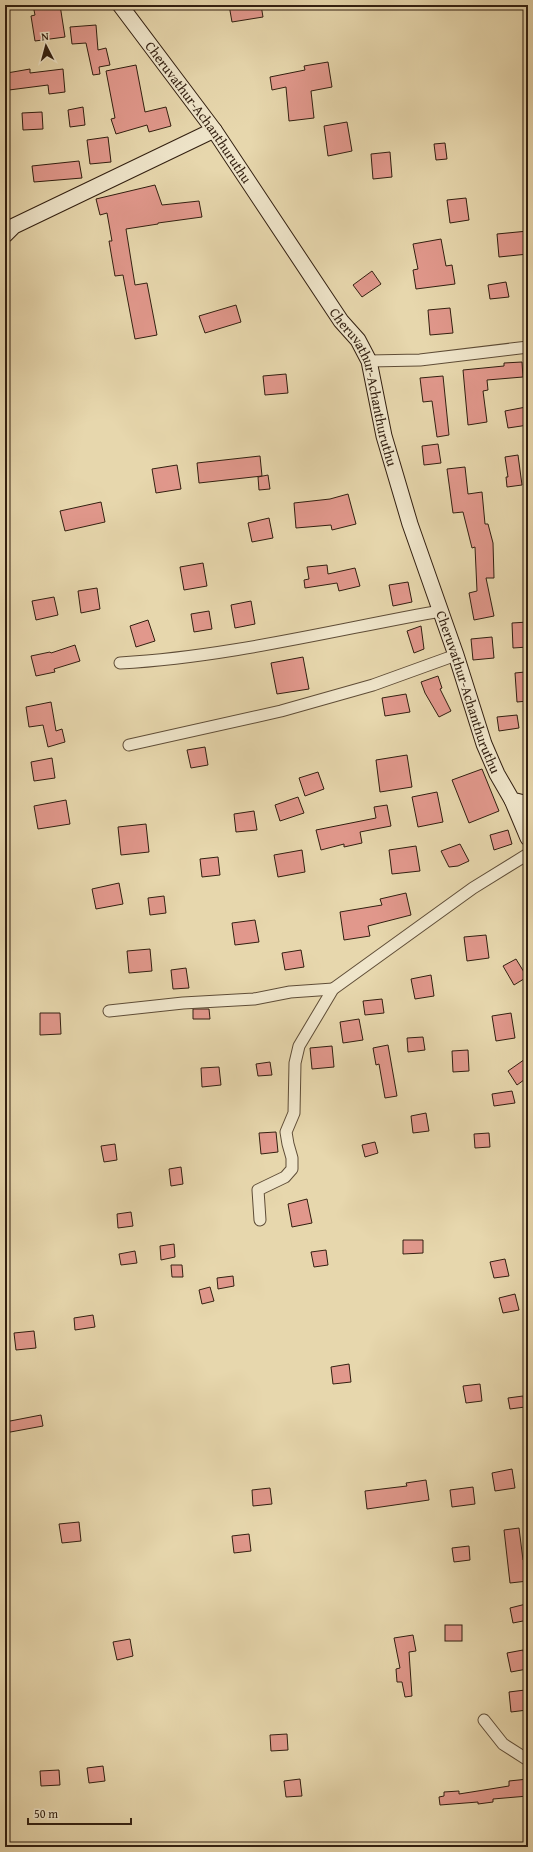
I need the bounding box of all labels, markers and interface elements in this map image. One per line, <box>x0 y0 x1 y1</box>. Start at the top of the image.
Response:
north arrow <box>26 26 66 66</box>
text: N <box>40 28 50 44</box>
street label: Cheruvathur-Achanthuruthu <box>141 37 257 188</box>
street label: Cheruvathur-Achanthuruthu <box>325 304 402 469</box>
street label: Cheruvathur-Achanthuruthu <box>431 608 506 777</box>
scale bar <box>28 1800 131 1826</box>
text: 50 m <box>34 1805 58 1822</box>

